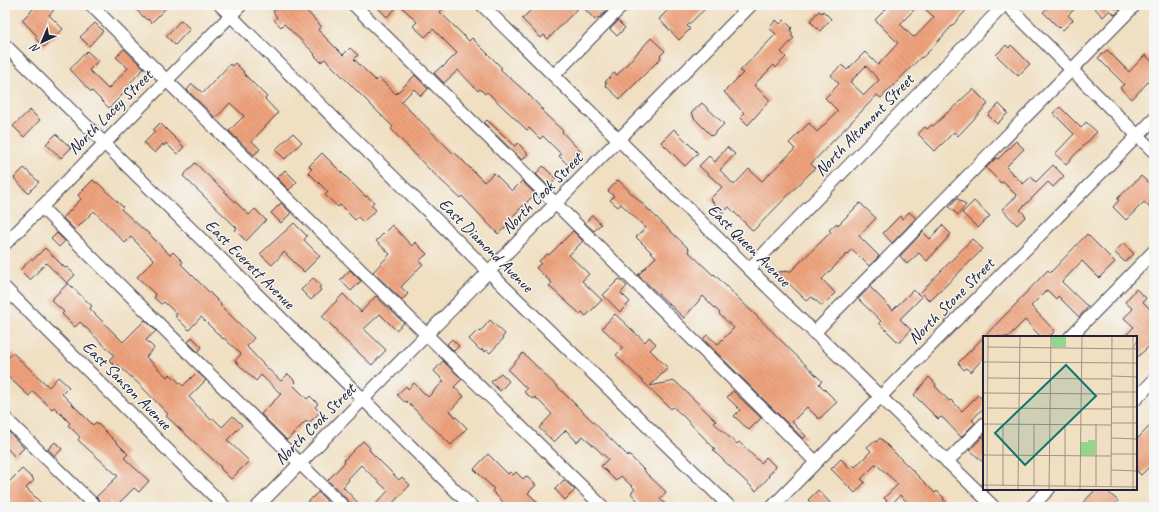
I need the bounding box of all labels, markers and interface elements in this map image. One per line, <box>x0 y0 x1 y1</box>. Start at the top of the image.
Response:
north arrow <box>22 22 62 62</box>
text: N <box>26 40 42 57</box>
street label: North Lacey Street <box>63 63 159 159</box>
street label: North Altamont Street <box>810 68 920 180</box>
street label: North Cook Street <box>497 146 589 238</box>
street label: East Diamond Avenue <box>434 193 539 298</box>
street label: East Queen Avenue <box>703 199 796 292</box>
street label: East Everett Avenue <box>201 215 300 314</box>
street label: North Stone Street <box>904 252 1000 348</box>
street label: East Sanson Avenue <box>78 336 177 435</box>
inset map <box>983 336 1137 490</box>
street label: North Cook Street <box>270 377 362 469</box>

